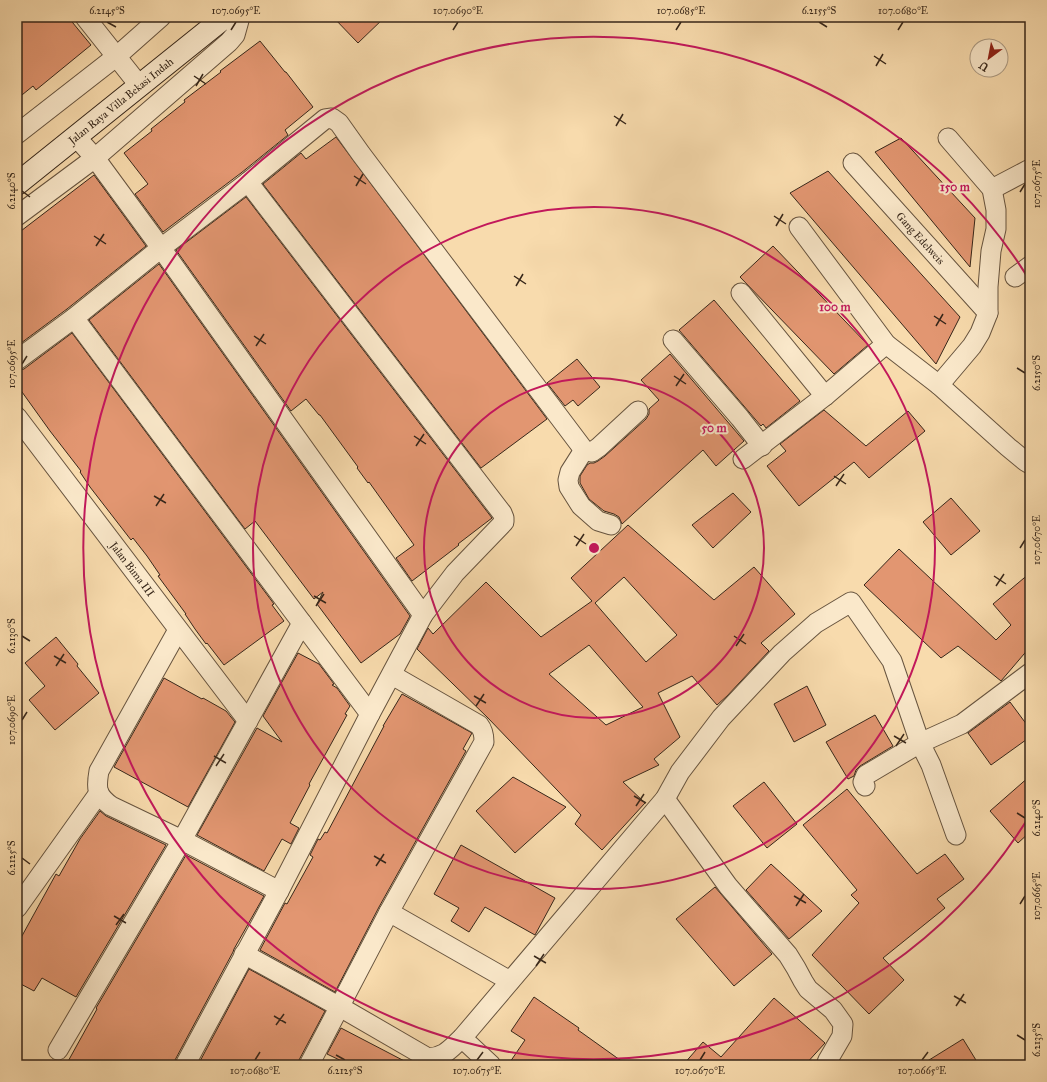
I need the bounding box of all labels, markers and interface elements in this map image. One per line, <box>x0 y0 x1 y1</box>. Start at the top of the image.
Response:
text: 6.2145°S <box>89 5 125 17</box>
text: 107.0695°E <box>212 5 260 17</box>
text: 107.0690°E <box>433 5 483 17</box>
text: 107.0685°E <box>657 5 705 17</box>
text: 6.2155°S <box>802 5 837 17</box>
text: 107.0680°E <box>878 5 928 17</box>
north arrow <box>969 38 1009 78</box>
street label: Jalan Raya Villa Bekasi Indah <box>65 55 176 149</box>
text: U <box>977 58 991 74</box>
text: 107.0675°E <box>1031 160 1043 208</box>
text: 6.2140°S <box>6 172 18 209</box>
text: 150 m <box>940 180 971 194</box>
street label: Gang Edelweis <box>893 210 947 267</box>
text: 100 m <box>819 300 852 314</box>
text: 107.0695°E <box>6 340 18 388</box>
text: 6.2150°S <box>1031 355 1043 391</box>
text: 50 m <box>701 421 728 435</box>
text: 107.0670°E <box>1031 515 1043 565</box>
street label: Jalan Bima III <box>106 539 157 600</box>
centre of rings <box>587 541 601 555</box>
text: 6.2130°S <box>6 618 18 654</box>
text: 107.0690°E <box>6 695 18 745</box>
text: 6.2140°S <box>1031 799 1043 836</box>
text: 6.2125°S <box>6 840 18 875</box>
text: 107.0665°E <box>1031 872 1043 920</box>
text: 6.2135°S <box>1031 1023 1043 1057</box>
text: 107.0680°E <box>230 1065 280 1077</box>
text: 6.2125°S <box>328 1065 363 1077</box>
text: 107.0675°E <box>453 1065 501 1077</box>
text: 107.0670°E <box>675 1065 725 1077</box>
text: 107.0665°E <box>898 1065 946 1077</box>

